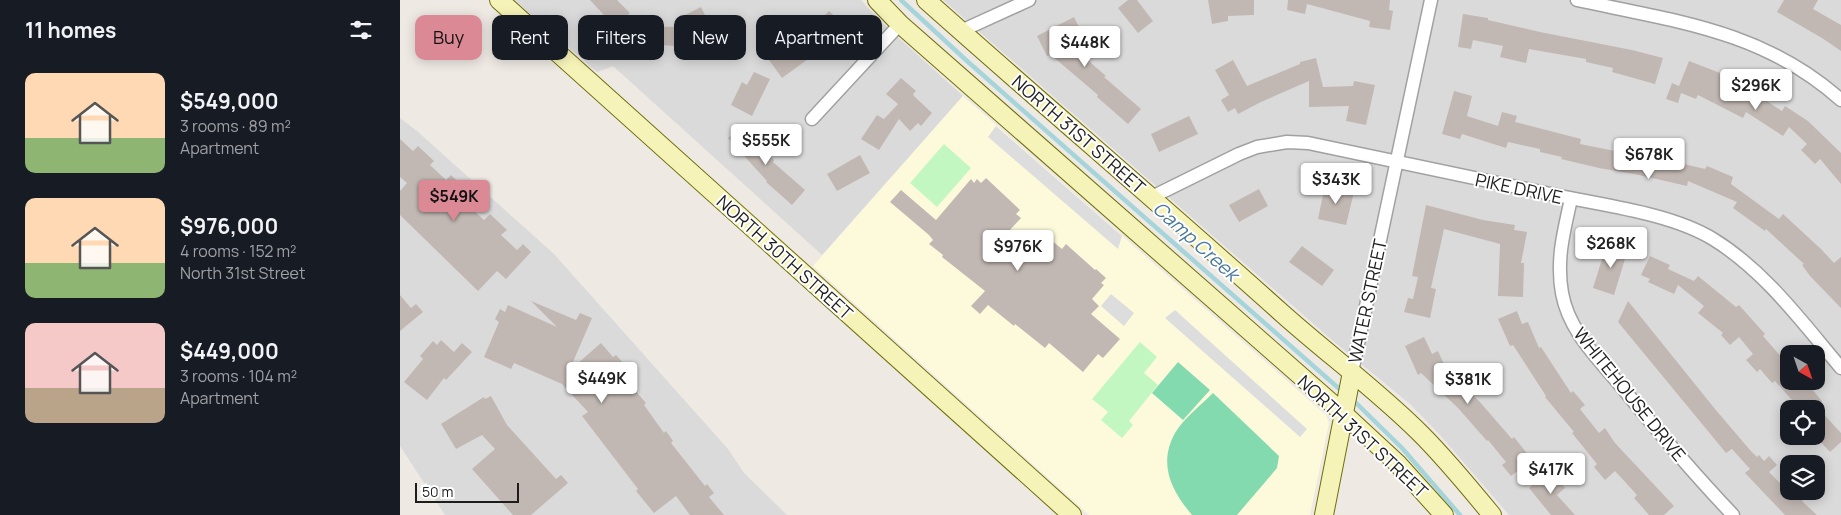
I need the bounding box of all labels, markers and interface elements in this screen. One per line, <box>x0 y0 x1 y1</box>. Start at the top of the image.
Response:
chip: Buy <box>415 15 482 60</box>
chip: Rent <box>492 15 568 60</box>
chip: Filters <box>578 15 664 60</box>
chip: New <box>674 15 746 60</box>
chip: Apartment <box>756 15 882 60</box>
text: 11 homes <box>25 16 116 44</box>
icon: filters <box>347 16 375 44</box>
pin: $448K <box>1050 26 1120 68</box>
text: $448K <box>1060 31 1110 53</box>
pin: $296K <box>1721 68 1791 111</box>
street label: NORTH 31ST STREET <box>1007 69 1151 199</box>
text: $296K <box>1731 74 1781 96</box>
text: $549,000 <box>180 87 279 115</box>
icon: home <box>65 93 125 153</box>
text: 3 rooms · 89 m² <box>180 115 291 137</box>
pin: $555K <box>731 124 801 166</box>
text: $555K <box>742 129 790 151</box>
text: Apartment <box>180 137 259 159</box>
pin: $678K <box>1614 138 1684 180</box>
text: $678K <box>1625 143 1673 165</box>
pin: $343K <box>1301 162 1371 205</box>
street label: PIKE DRIVE <box>1473 167 1565 209</box>
text: $343K <box>1312 168 1360 190</box>
pin: $549K <box>419 180 489 222</box>
text: $549K <box>429 185 479 207</box>
street label: NORTH 30TH STREET <box>712 189 858 325</box>
water label: Camp Creek <box>1147 195 1246 288</box>
text: $976,000 <box>180 212 278 240</box>
icon: home <box>65 218 125 278</box>
pin: $268K <box>1576 226 1646 269</box>
pin: $976K <box>983 230 1053 272</box>
text: $268K <box>1586 232 1636 254</box>
text: $976K <box>994 235 1042 257</box>
street label: WATER STREET <box>1342 236 1392 365</box>
text: 4 rooms · 152 m² <box>180 240 296 262</box>
text: North 31st Street <box>180 262 305 284</box>
street label: WHITEHOUSE DRIVE <box>1569 322 1691 466</box>
text: $449,000 <box>180 337 279 365</box>
icon: home <box>65 343 125 403</box>
north arrow <box>1780 345 1825 390</box>
map controls <box>1780 345 1825 500</box>
pin: $449K <box>567 362 637 404</box>
pin: $381K <box>1433 362 1503 405</box>
text: 3 rooms · 104 m² <box>180 365 297 387</box>
text: $449K <box>577 367 627 389</box>
text: $381K <box>1445 368 1491 390</box>
street label: NORTH 31ST STREET <box>1293 369 1433 503</box>
text: Apartment <box>180 387 259 409</box>
button: locate <box>1780 400 1825 445</box>
pin: $417K <box>1516 452 1586 495</box>
button: layers <box>1780 455 1825 500</box>
text: $417K <box>1528 458 1574 480</box>
scale bar <box>415 480 519 503</box>
text: 50 m <box>422 482 453 501</box>

